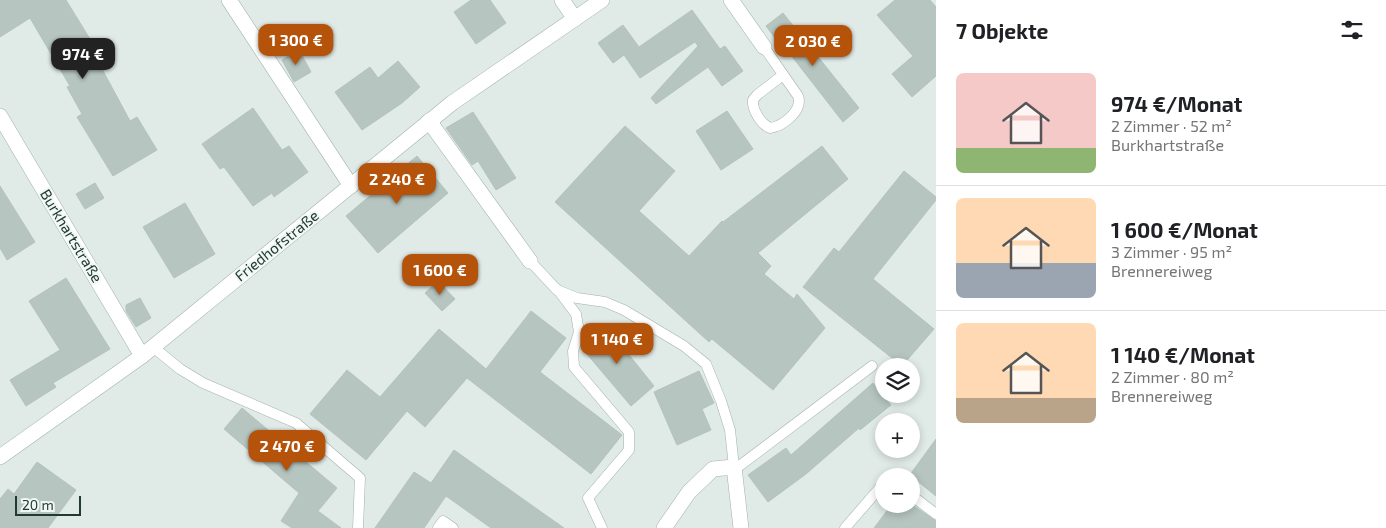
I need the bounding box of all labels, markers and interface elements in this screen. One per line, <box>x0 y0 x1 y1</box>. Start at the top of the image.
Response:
icon: filters <box>1338 16 1366 44</box>
text: 7 Objekte <box>956 18 1048 43</box>
pin: 1 300 € <box>250 23 342 66</box>
pin: 2 030 € <box>767 24 859 67</box>
text: 1 300 € <box>269 30 323 49</box>
text: 2 030 € <box>785 31 841 50</box>
pin: 974 € <box>48 38 118 80</box>
text: 974 € <box>62 44 104 63</box>
text: 974 €/Monat <box>1111 91 1242 116</box>
icon: home <box>996 93 1056 153</box>
text: 2 Zimmer · 52 m² <box>1111 116 1232 135</box>
text: Burkhartstraße <box>1111 135 1224 154</box>
pin: 2 240 € <box>351 162 443 205</box>
text: 2 240 € <box>369 169 425 188</box>
street label: Burkhartstraße <box>37 185 107 286</box>
street label: Friedhofstraße <box>231 206 322 285</box>
text: 1 600 €/Monat <box>1111 217 1258 242</box>
icon: home <box>996 218 1056 278</box>
text: 3 Zimmer · 95 m² <box>1111 242 1232 261</box>
pin: 1 600 € <box>394 254 486 296</box>
text: 1 600 € <box>413 260 467 279</box>
text: Brennereiweg <box>1111 261 1212 280</box>
pin: 1 140 € <box>571 322 663 365</box>
text: 1 140 € <box>591 329 643 348</box>
text: 1 140 €/Monat <box>1111 342 1255 367</box>
icon: home <box>996 343 1056 403</box>
map controls <box>875 358 920 513</box>
button: layers <box>875 358 920 403</box>
text: 2 Zimmer · 80 m² <box>1111 367 1234 386</box>
text: Brennereiweg <box>1111 386 1212 405</box>
button: + <box>875 413 920 458</box>
pin: 2 470 € <box>241 430 333 472</box>
text: 2 470 € <box>259 436 315 455</box>
button: − <box>875 468 920 513</box>
scale bar <box>15 493 81 516</box>
text: 20 m <box>22 496 54 513</box>

